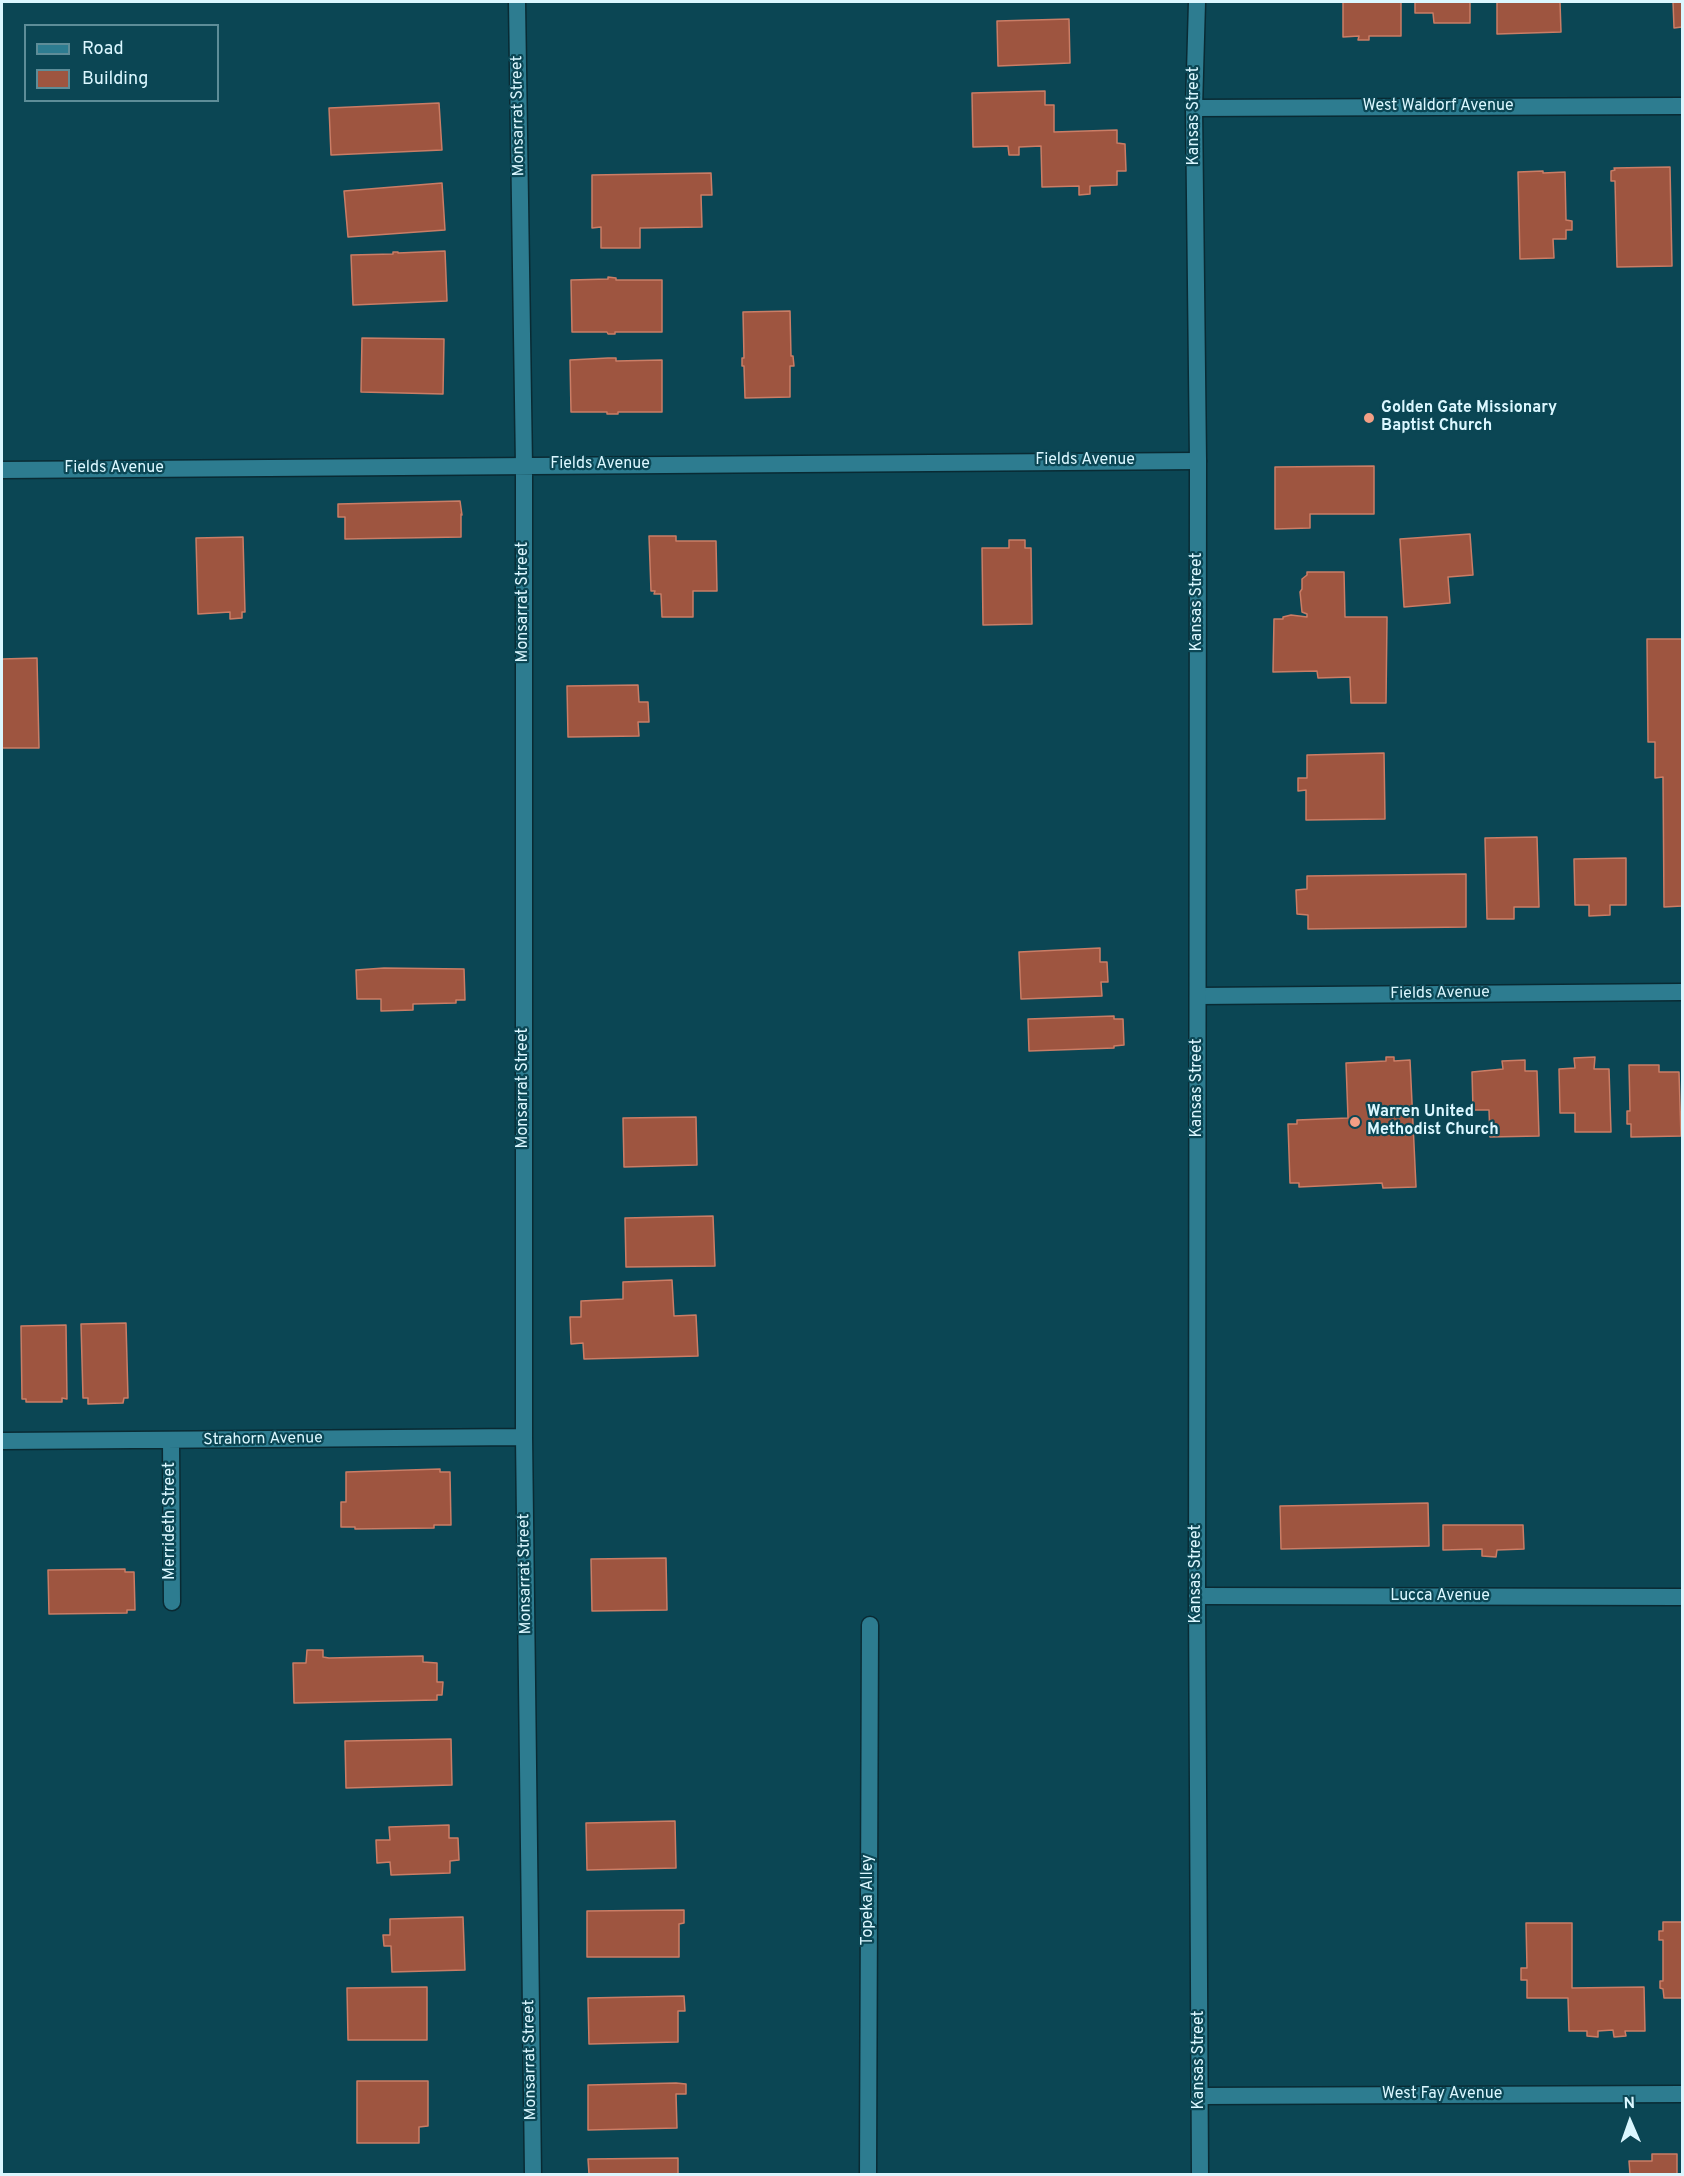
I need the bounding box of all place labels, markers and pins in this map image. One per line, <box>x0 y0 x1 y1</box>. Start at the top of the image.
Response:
place label: Golden Gate Missionary Baptist Church <box>1381 399 1557 437</box>
marker: Golden Gate Missionary Baptist Church <box>1362 411 1376 425</box>
place label: Warren United Methodist Church <box>1367 1103 1499 1141</box>
marker: Warren United Methodist Church <box>1348 1115 1362 1129</box>

